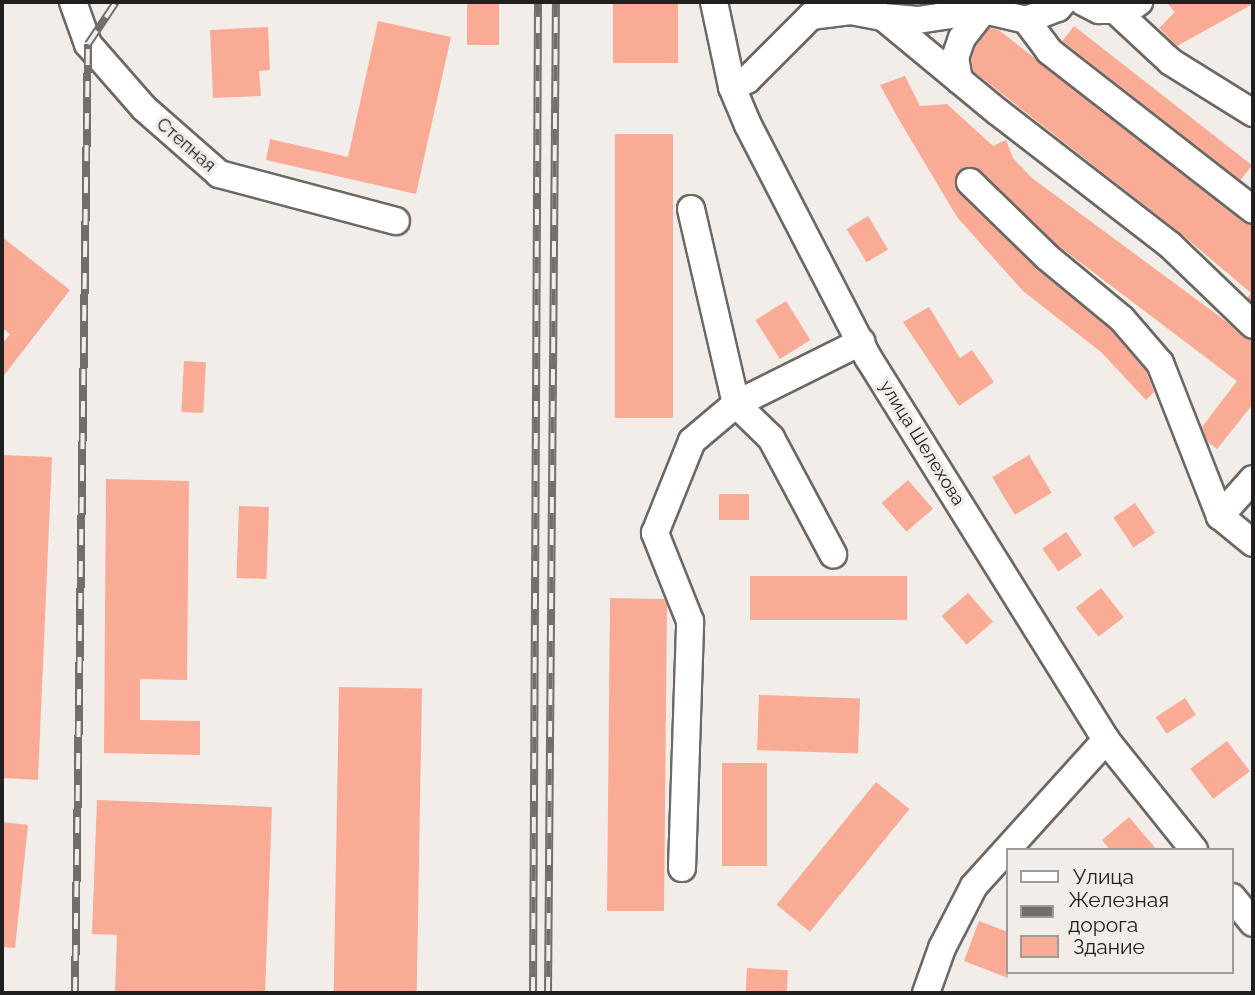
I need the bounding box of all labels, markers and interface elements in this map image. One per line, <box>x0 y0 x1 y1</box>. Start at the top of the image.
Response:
street label: Степная <box>152 113 220 177</box>
street label: улица Шелехова <box>875 377 969 509</box>
legend <box>1006 848 1234 974</box>
text: Улица <box>1073 864 1134 889</box>
text: Железная дорога <box>1068 887 1169 937</box>
text: Здание <box>1073 934 1145 959</box>

